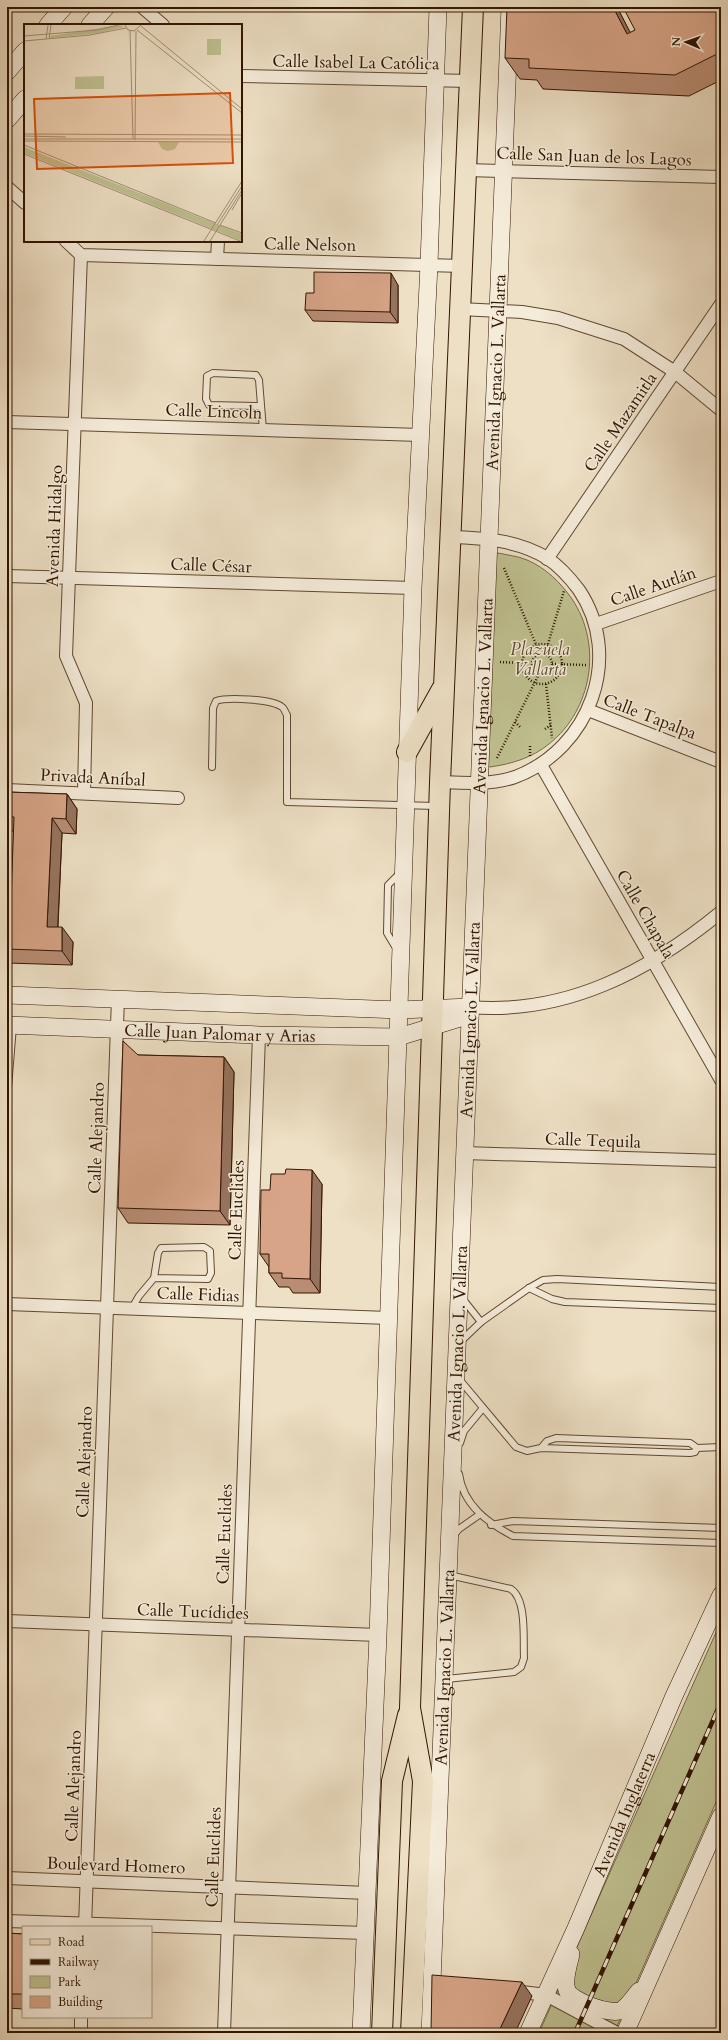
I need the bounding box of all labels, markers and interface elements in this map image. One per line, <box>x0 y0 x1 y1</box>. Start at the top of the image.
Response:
north arrow <box>666 22 706 62</box>
inset map <box>24 24 242 242</box>
text: N <box>669 36 684 47</box>
street label: Calle Isabel La Católica <box>272 50 440 75</box>
street label: Calle San Juan de los Lagos <box>496 142 692 171</box>
street label: Calle Nelson <box>264 232 357 257</box>
street label: Avenida Ignacio L. Vallarta <box>481 273 511 471</box>
street label: Calle Mazamitla <box>579 367 663 477</box>
street label: Calle Lincoln <box>165 398 263 425</box>
street label: Avenida Hidalgo <box>41 465 68 588</box>
street label: Calle César <box>170 553 253 578</box>
street label: Calle Autlán <box>607 561 699 612</box>
street label: Avenida Ignacio L. Vallarta <box>468 597 499 795</box>
park label: Plazuela Vallarta <box>510 638 570 681</box>
street label: Calle Tapalpa <box>600 688 700 745</box>
street label: Privada Aníbal <box>40 763 147 792</box>
street label: Calle Chapala <box>611 866 681 963</box>
street label: Avenida Ignacio L. Vallarta <box>455 920 486 1118</box>
street label: Calle Juan Palomar y Arias <box>124 1019 316 1048</box>
street label: Calle Alejandro <box>83 1082 110 1194</box>
street label: Calle Tequila <box>544 1127 642 1154</box>
street label: Calle Euclides <box>223 1159 250 1261</box>
street label: Avenida Ignacio L. Vallarta <box>442 1244 473 1442</box>
street label: Calle Fidias <box>156 1282 240 1307</box>
street label: Calle Alejandro <box>71 1406 98 1518</box>
street label: Calle Euclides <box>211 1483 238 1585</box>
street label: Avenida Ignacio L. Vallarta <box>430 1568 460 1766</box>
street label: Calle Tucídides <box>137 1598 250 1625</box>
street label: Calle Alejandro <box>60 1730 87 1842</box>
street label: Avenida Inglaterra <box>588 1748 661 1880</box>
street label: Calle Euclides <box>200 1806 227 1908</box>
street label: Boulevard Homero <box>46 1852 186 1879</box>
legend <box>22 1926 152 2018</box>
text: Road <box>58 1934 85 1950</box>
text: Railway <box>58 1954 100 1970</box>
text: Park <box>58 1974 82 1990</box>
text: Building <box>58 1994 103 2010</box>

